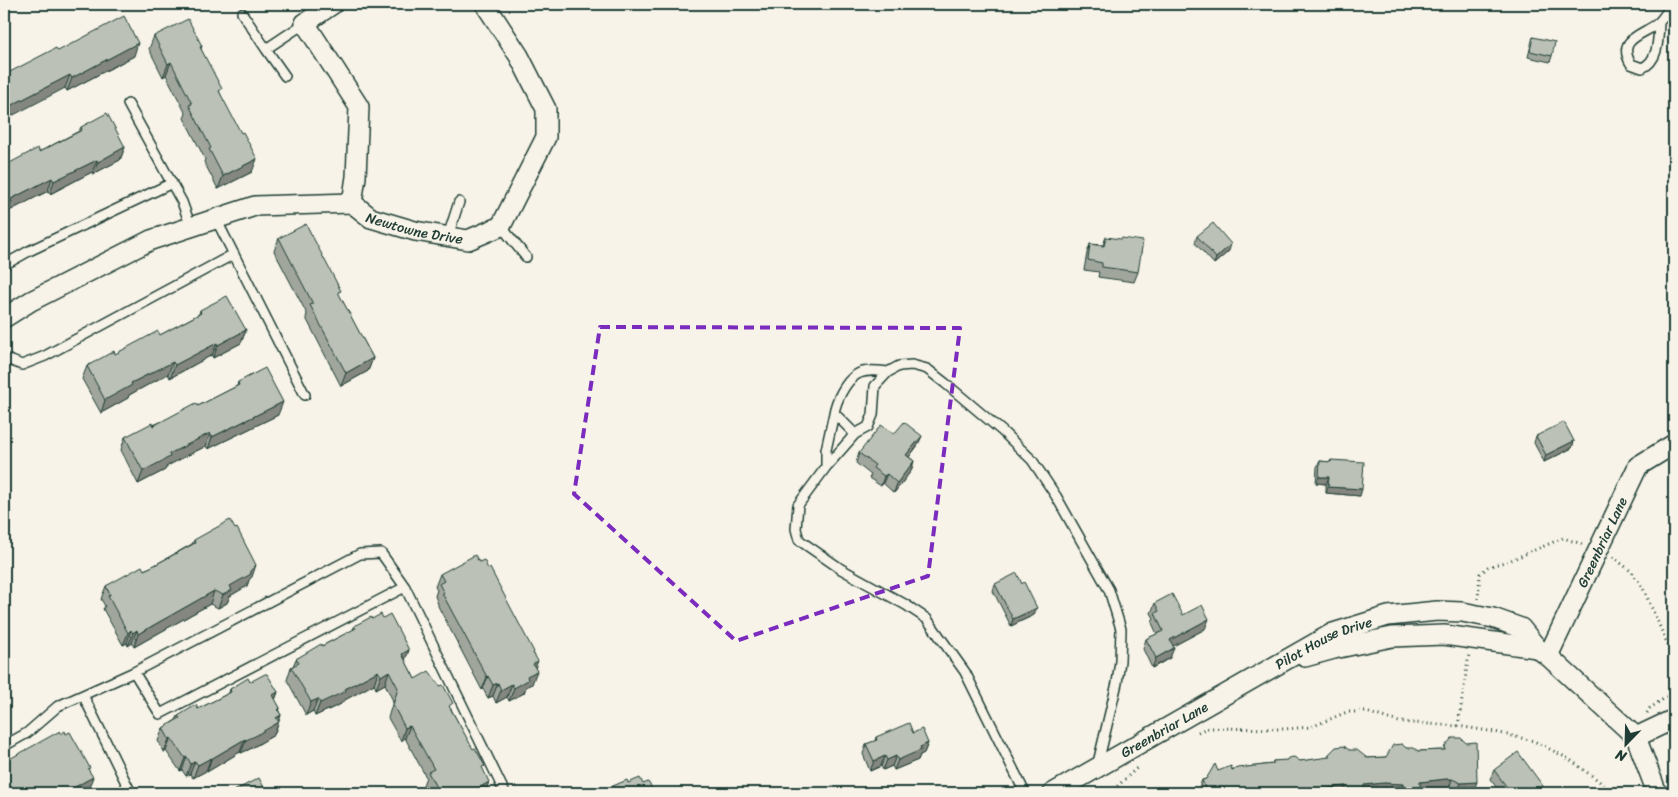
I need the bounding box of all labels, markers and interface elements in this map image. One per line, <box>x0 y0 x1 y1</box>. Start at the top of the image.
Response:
street label: Newtowne Drive <box>363 205 465 251</box>
street label: Greenbriar Lane <box>1570 492 1634 592</box>
street label: Pilot House Drive <box>1270 609 1375 676</box>
street label: Greenbriar Lane <box>1115 694 1213 765</box>
north arrow <box>1600 720 1650 770</box>
text: N <box>1611 742 1631 769</box>

